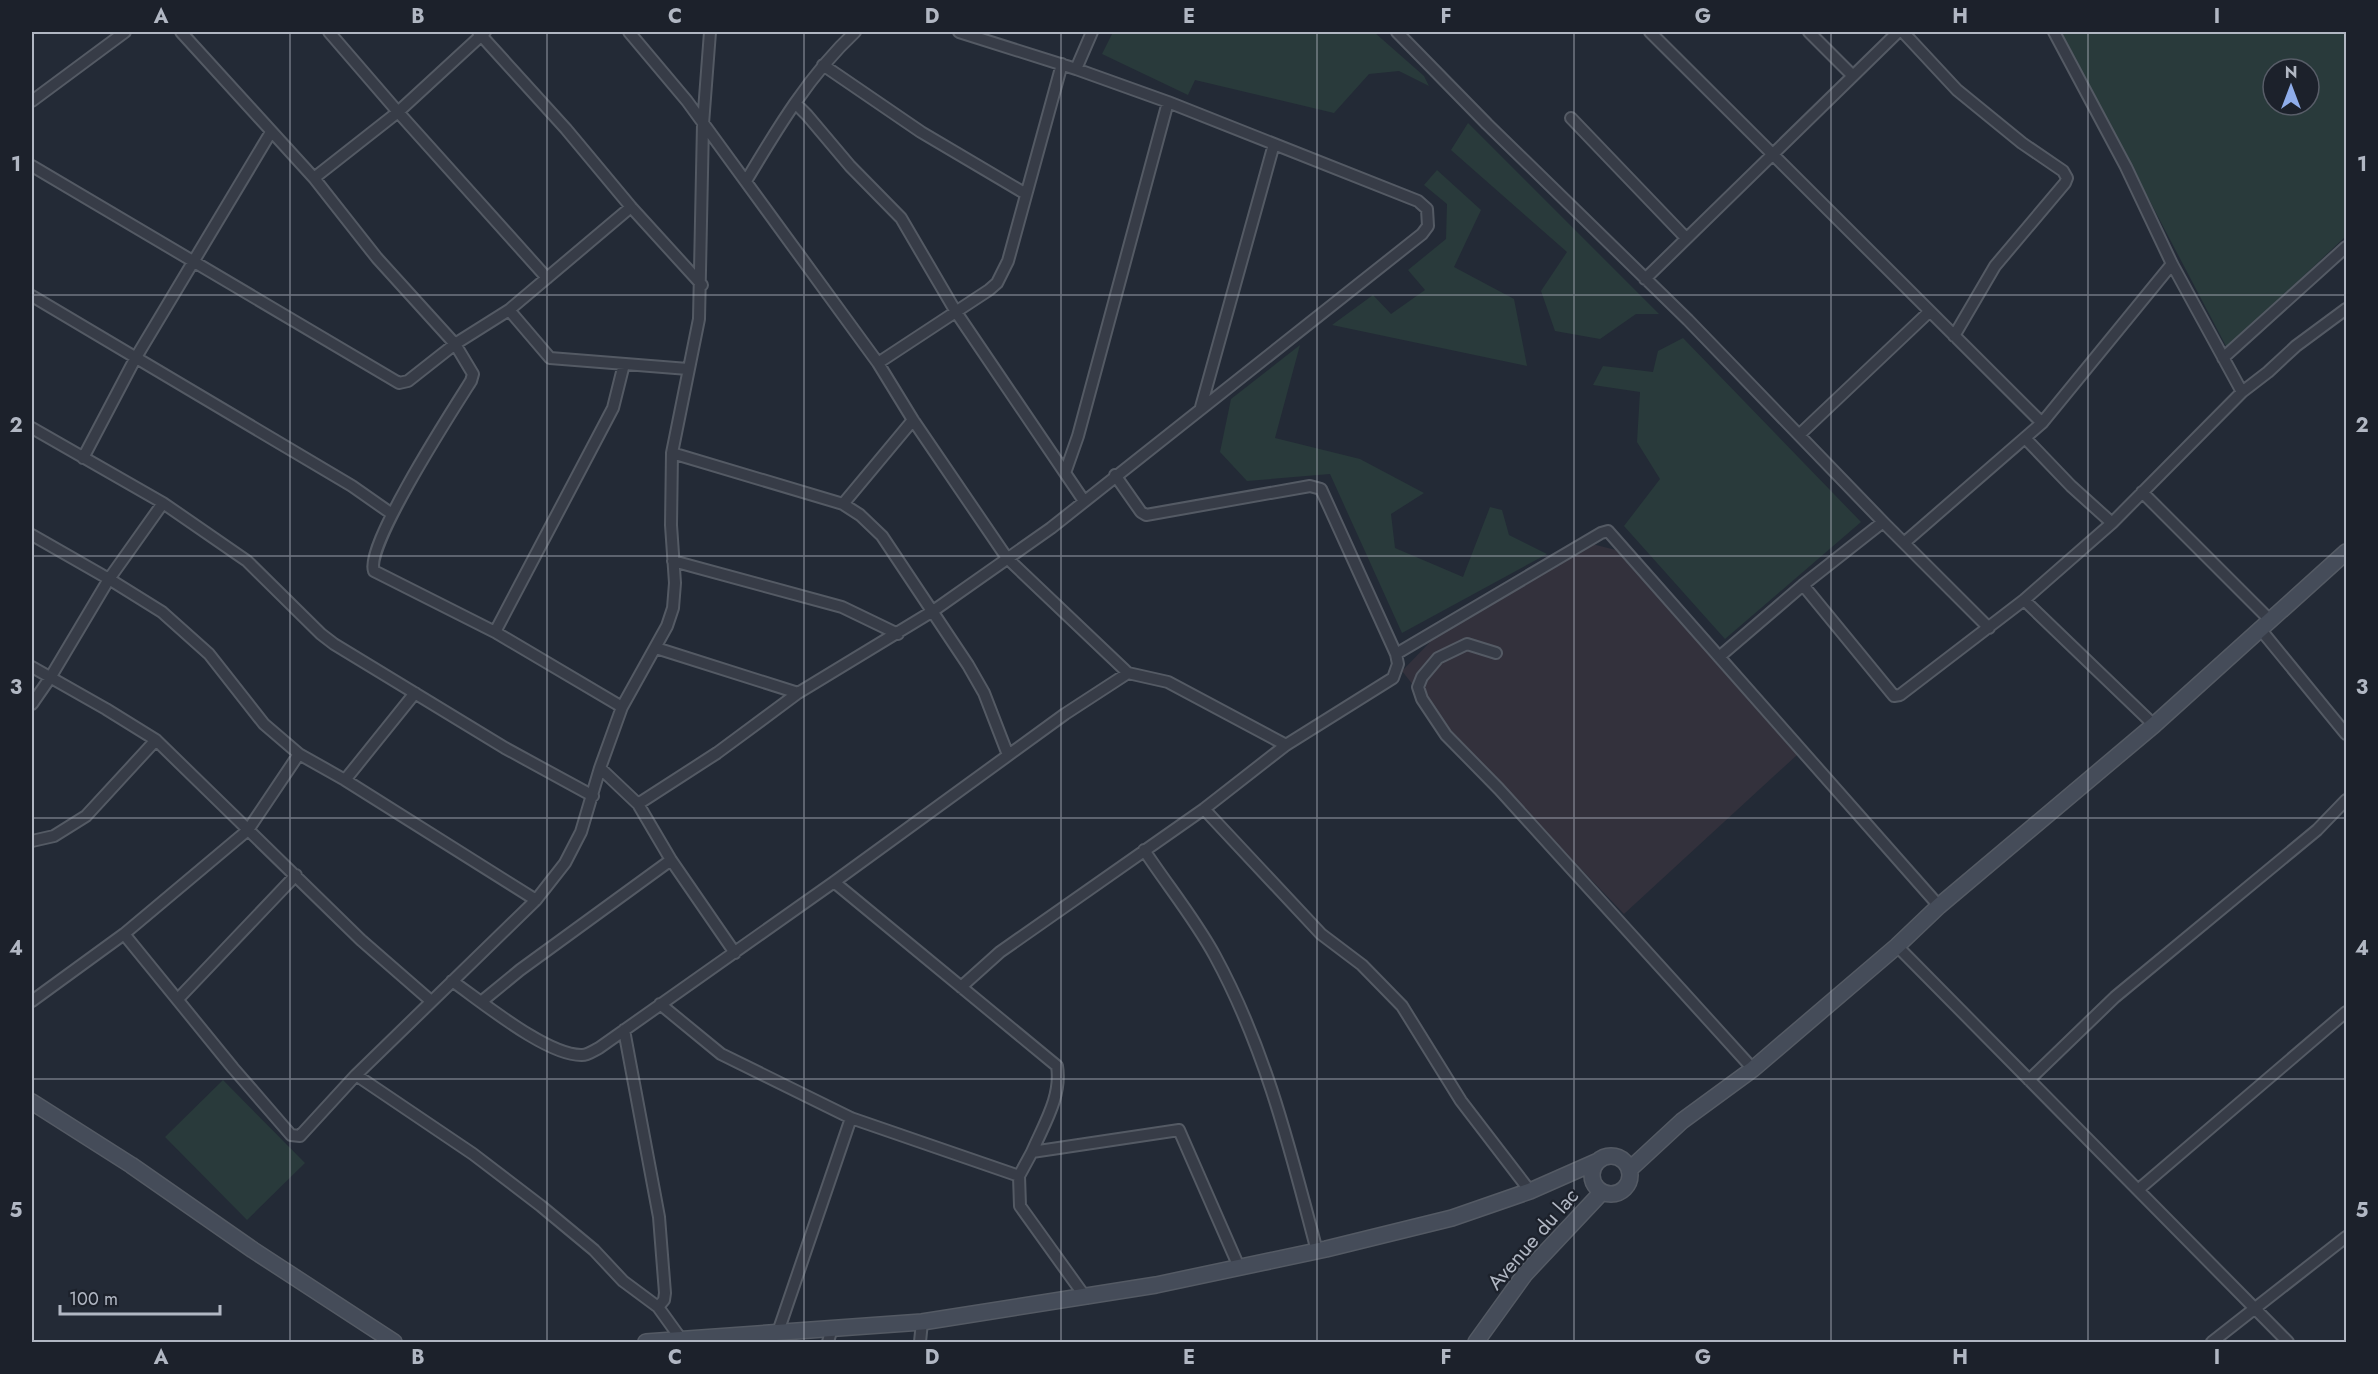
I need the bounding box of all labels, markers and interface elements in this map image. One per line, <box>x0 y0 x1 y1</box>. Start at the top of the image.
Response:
text: A <box>153 2 169 31</box>
text: B <box>411 2 425 31</box>
text: C <box>668 2 682 31</box>
text: D <box>925 2 939 31</box>
text: E <box>1183 2 1195 31</box>
text: F <box>1440 2 1452 31</box>
text: G <box>1695 2 1711 31</box>
text: H <box>1952 2 1968 31</box>
text: I <box>2214 2 2220 31</box>
north arrow <box>2261 57 2321 117</box>
text: N <box>2285 61 2297 84</box>
text: 1 <box>11 150 21 179</box>
text: 1 <box>2357 150 2367 179</box>
text: 2 <box>9 411 23 440</box>
text: 2 <box>2355 411 2369 440</box>
text: 3 <box>10 673 22 702</box>
text: 3 <box>2356 673 2368 702</box>
text: 4 <box>9 934 23 963</box>
text: 4 <box>2355 934 2369 963</box>
street label: Avenue du lac <box>1480 1182 1586 1296</box>
text: 5 <box>10 1196 23 1225</box>
text: 5 <box>2356 1196 2369 1225</box>
scale bar <box>60 1278 220 1316</box>
text: 100 m <box>69 1286 118 1312</box>
text: A <box>153 1343 169 1372</box>
text: B <box>411 1343 425 1372</box>
text: C <box>668 1343 682 1372</box>
text: D <box>925 1343 939 1372</box>
text: E <box>1183 1343 1195 1372</box>
text: F <box>1440 1343 1452 1372</box>
text: G <box>1695 1343 1711 1372</box>
text: H <box>1952 1343 1968 1372</box>
text: I <box>2214 1343 2220 1372</box>

